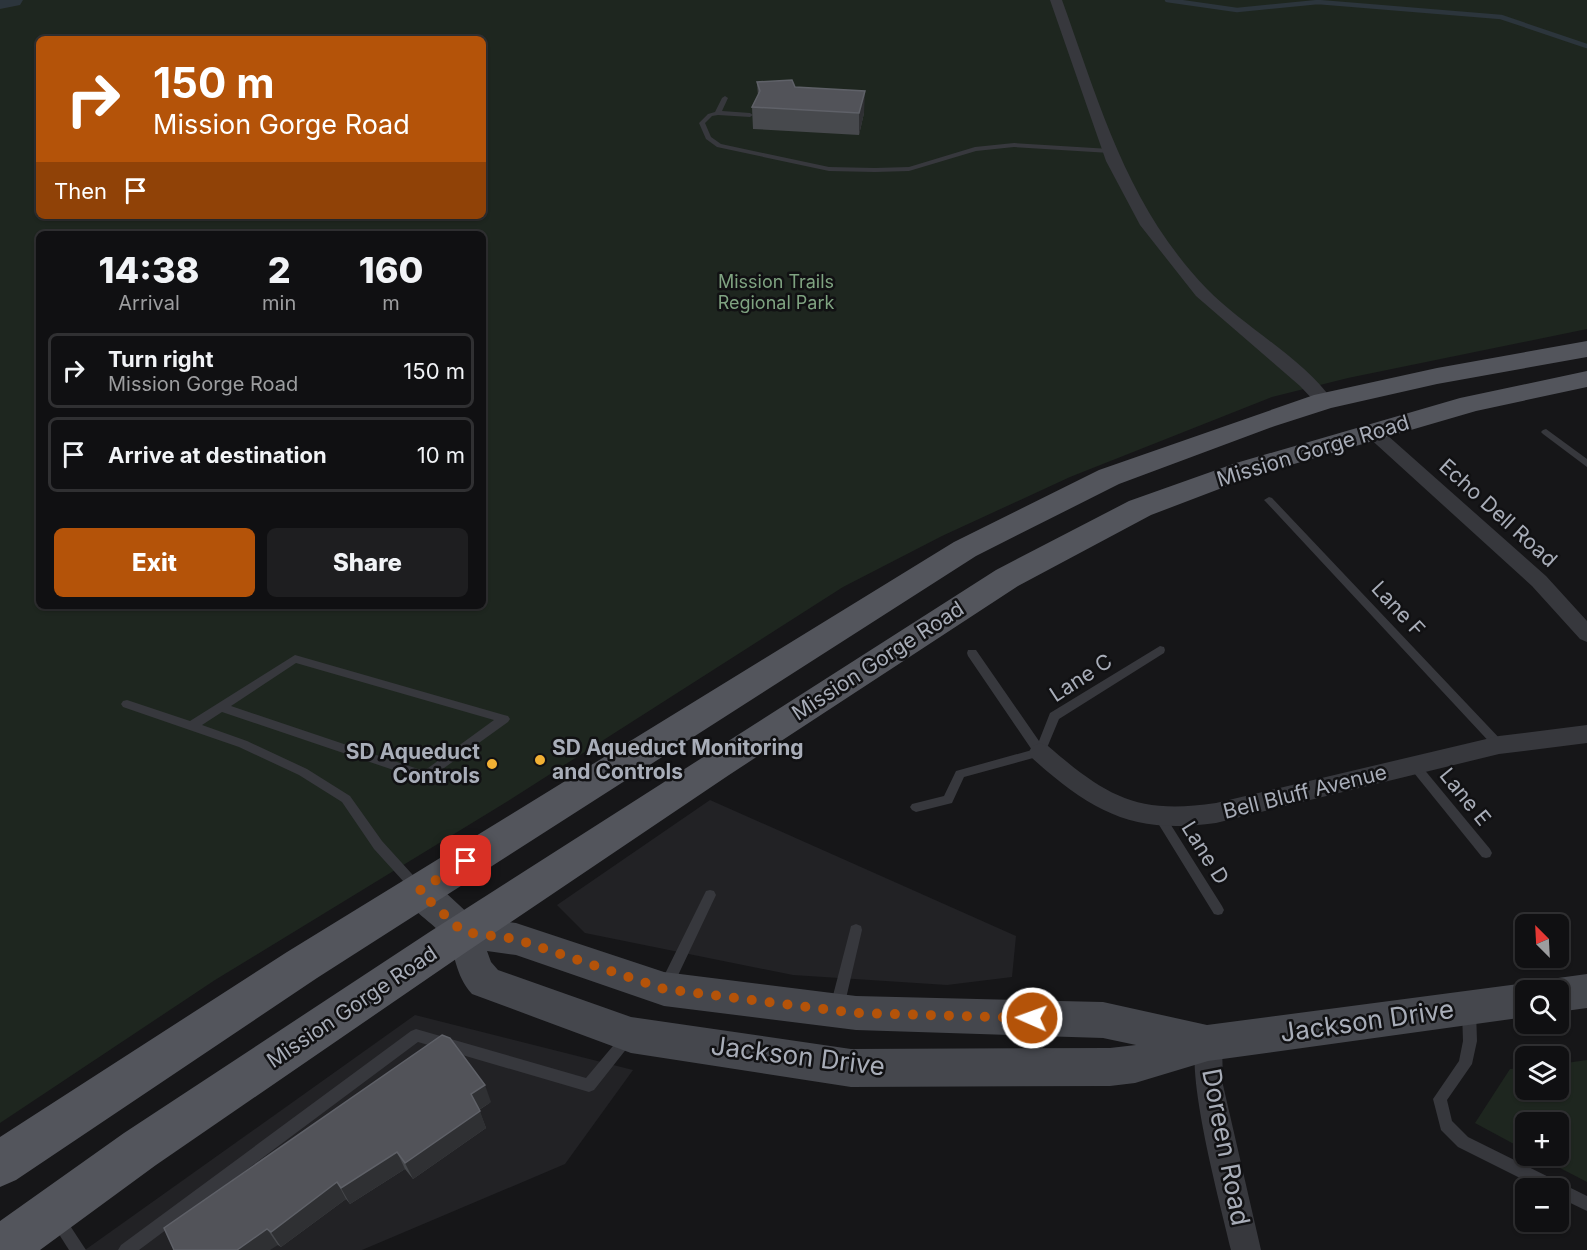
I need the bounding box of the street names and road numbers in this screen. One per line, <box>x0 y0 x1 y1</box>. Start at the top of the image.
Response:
street label: Mission Gorge Road <box>1214 409 1412 492</box>
street label: Echo Dell Road <box>1434 453 1562 572</box>
street label: Lane F <box>1367 576 1430 642</box>
street label: Mission Gorge Road <box>787 596 968 725</box>
street label: Lane C <box>1045 648 1117 707</box>
street label: Bell Bluff Avenue <box>1220 759 1389 824</box>
street label: Lane E <box>1435 763 1496 831</box>
street label: Lane D <box>1176 817 1234 889</box>
street label: Mission Gorge Road <box>262 940 441 1073</box>
street label: Jackson Drive <box>1278 993 1456 1048</box>
street label: Jackson Drive <box>709 1029 887 1082</box>
street label: Doreen Road <box>1196 1066 1257 1228</box>

